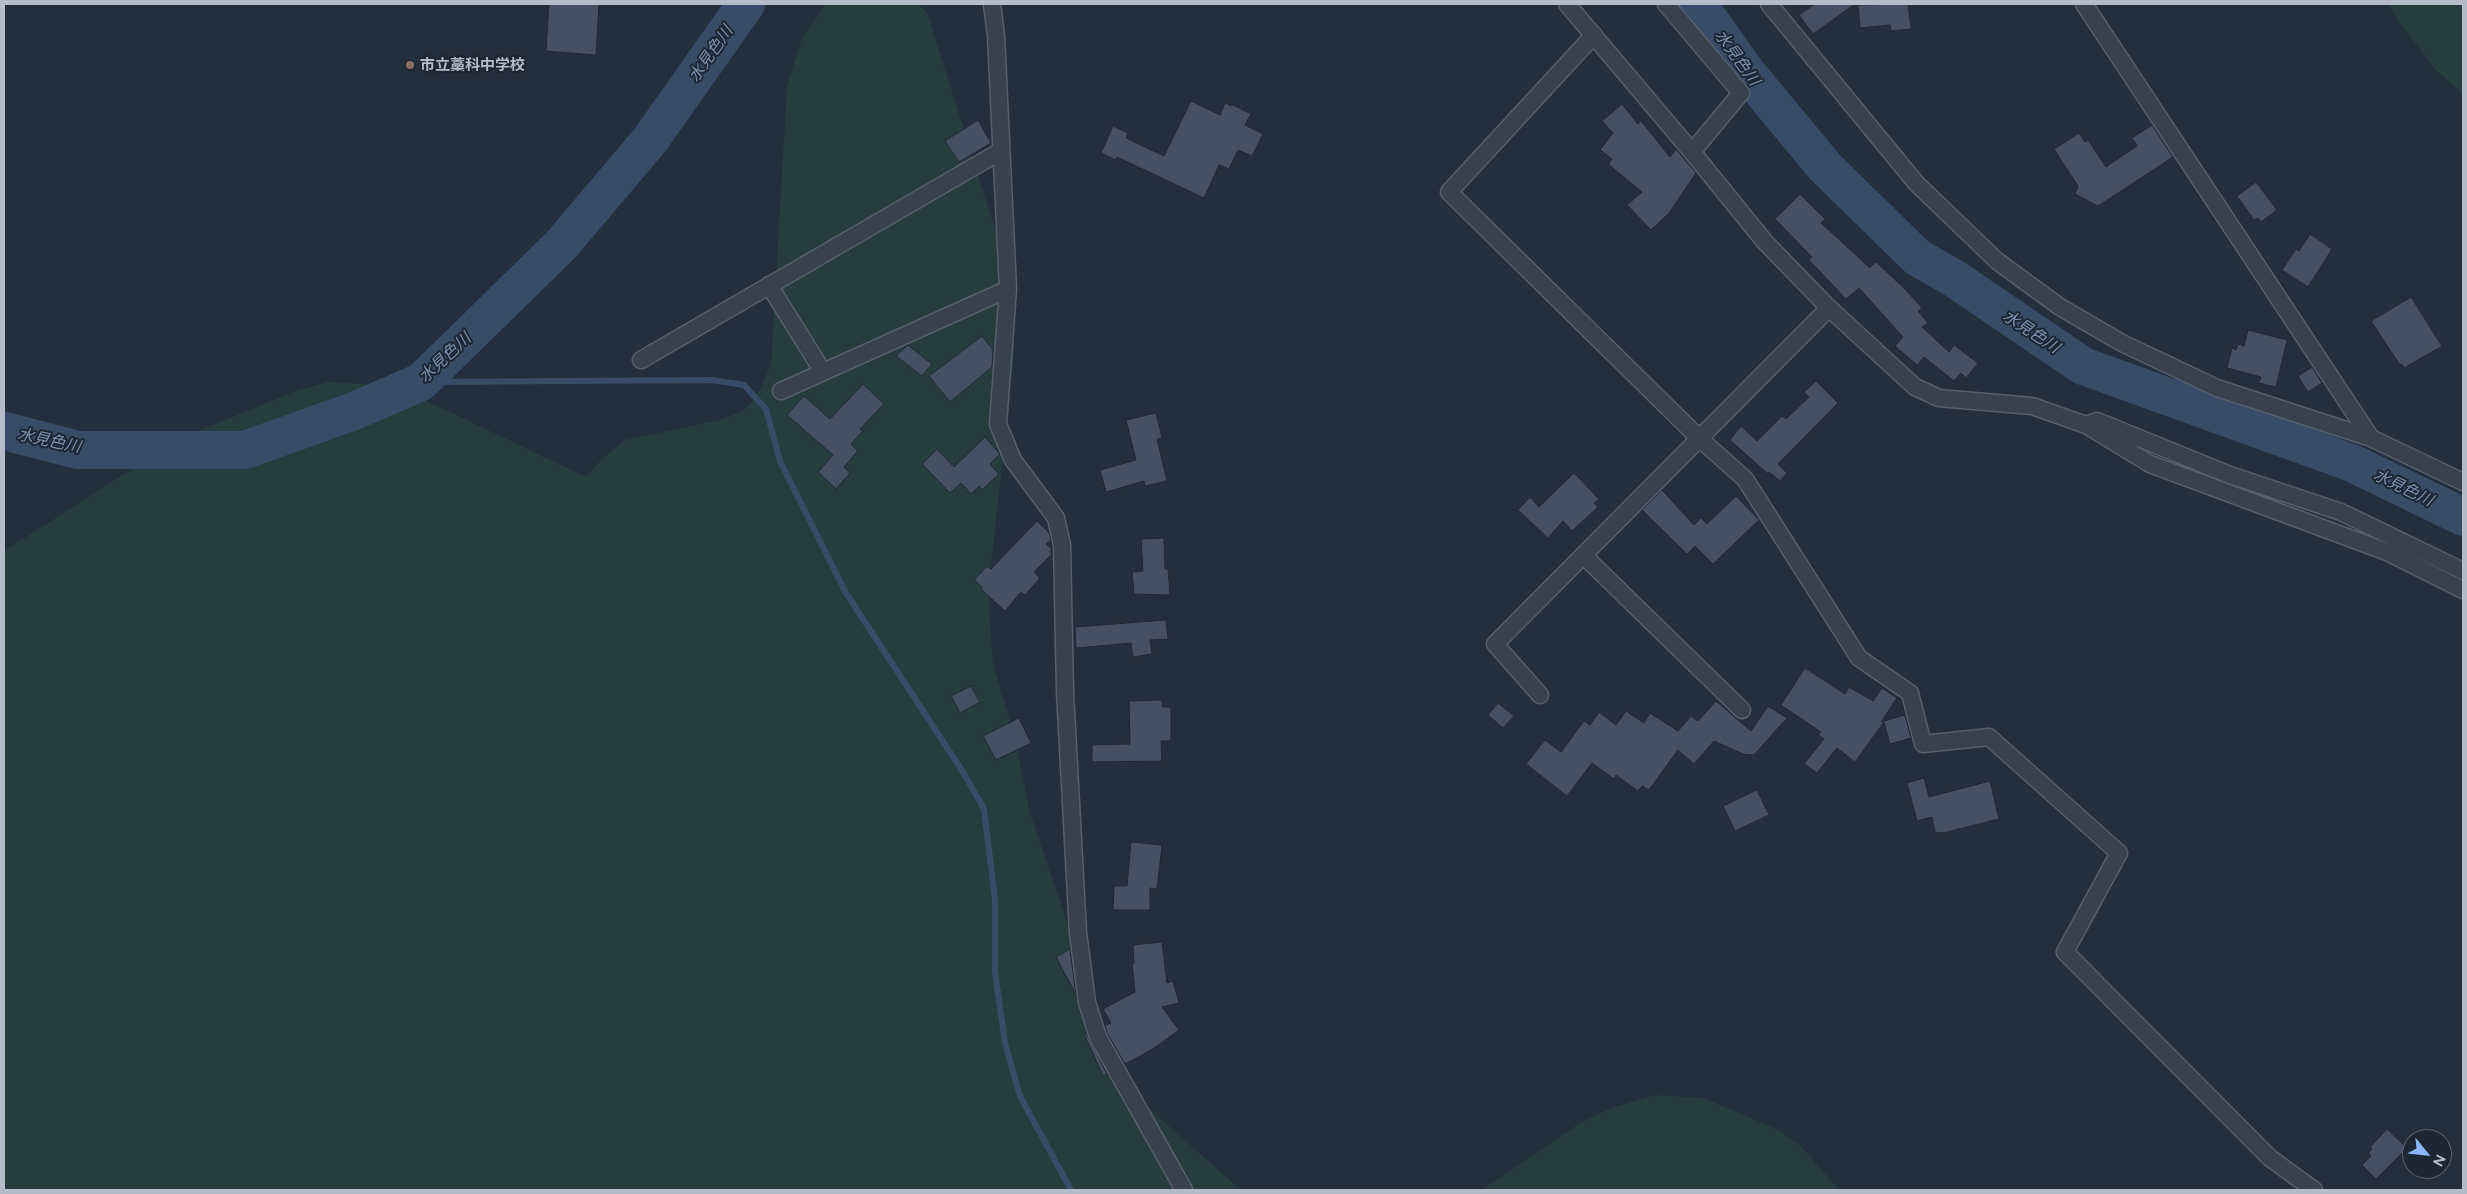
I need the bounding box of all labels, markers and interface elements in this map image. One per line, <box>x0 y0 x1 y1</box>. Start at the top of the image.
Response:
water label: 水見色川 <box>685 22 737 86</box>
water label: 水見色川 <box>1710 26 1764 90</box>
place label: 市立藁科中学校 <box>420 56 525 74</box>
marker: 市立藁科中学校 <box>404 59 416 71</box>
water label: 水見色川 <box>1999 307 2063 357</box>
water label: 水見色川 <box>415 329 475 387</box>
water label: 水見色川 <box>16 425 82 457</box>
water label: 水見色川 <box>2370 465 2436 511</box>
north arrow <box>2402 1129 2452 1179</box>
text: N <box>2430 1152 2449 1169</box>

